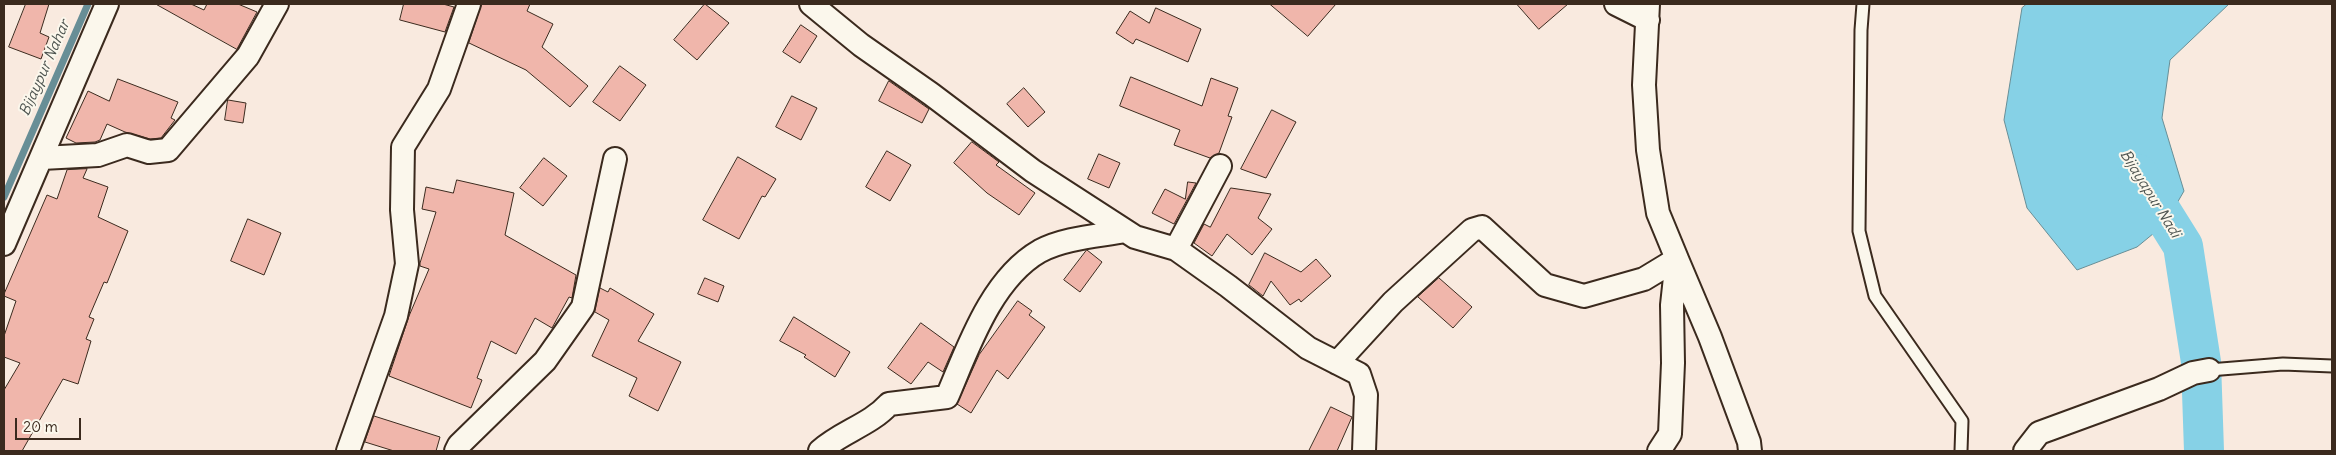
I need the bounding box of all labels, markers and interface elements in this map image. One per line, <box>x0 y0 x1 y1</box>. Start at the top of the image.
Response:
water label: Bijaypur Nahar <box>16 17 74 119</box>
water label: Bijayapur Nadi <box>2116 147 2184 241</box>
scale bar <box>18 408 84 440</box>
text: 20 m <box>23 417 58 436</box>

